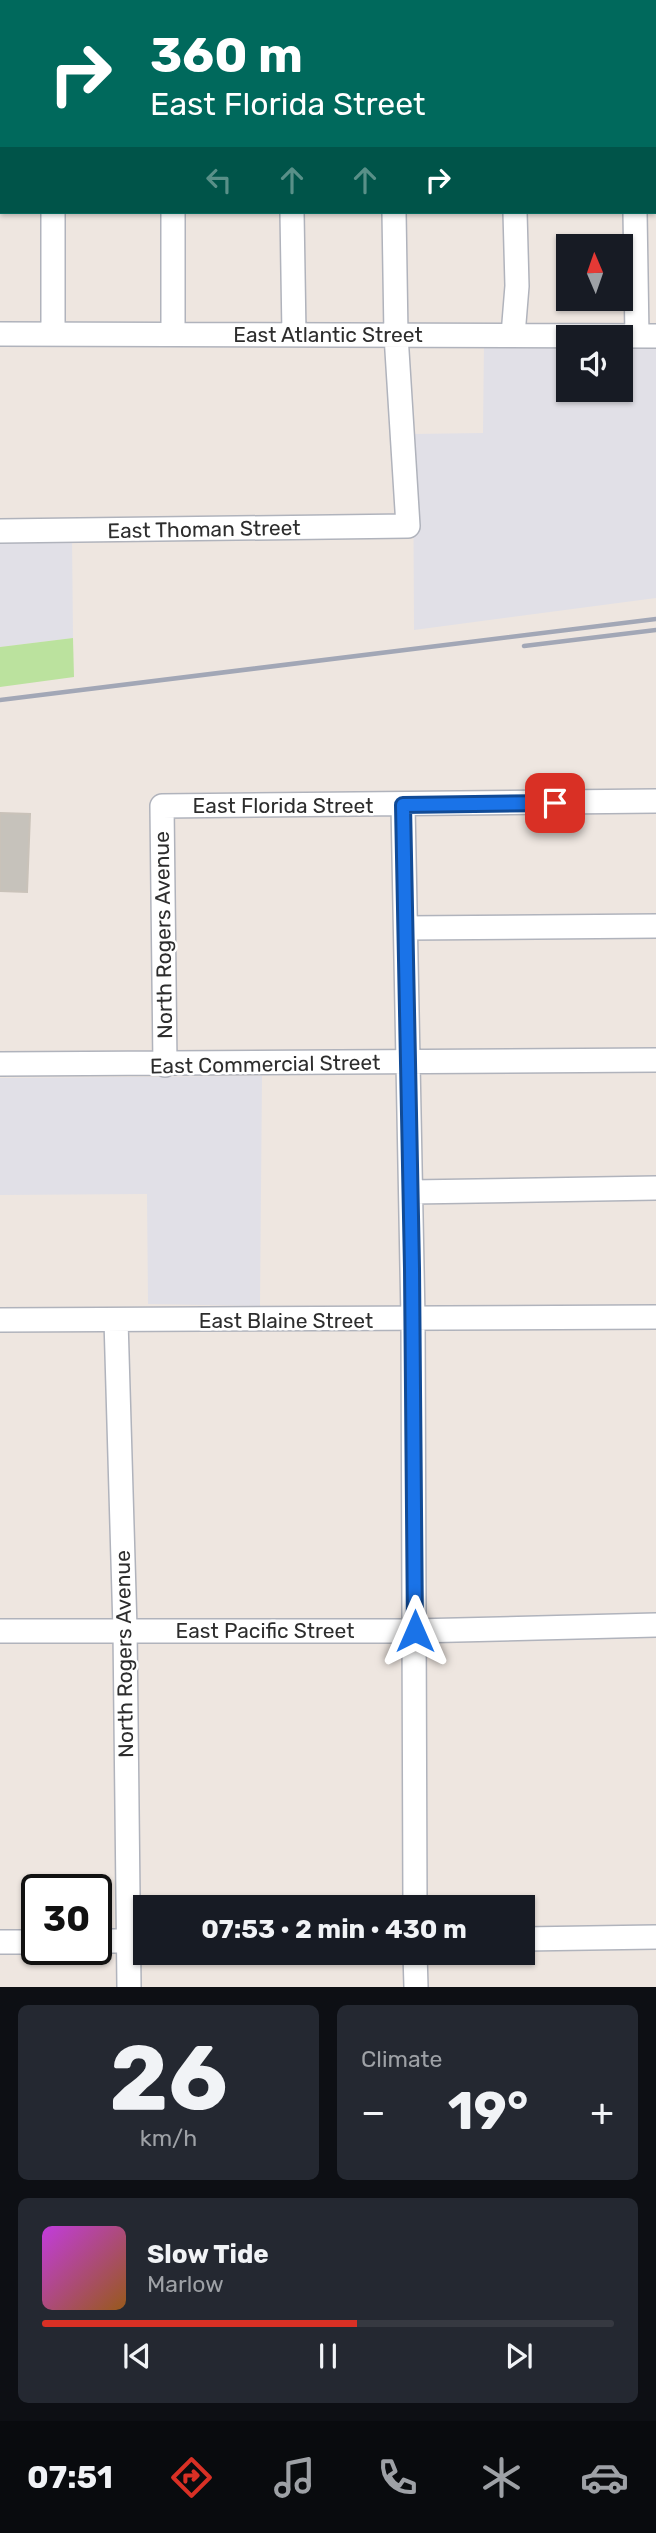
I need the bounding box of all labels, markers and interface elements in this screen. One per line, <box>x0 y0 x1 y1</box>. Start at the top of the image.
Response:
text: 360 m <box>150 26 303 84</box>
icon: right <box>35 28 126 119</box>
text: East Florida Street <box>150 85 426 123</box>
icon: left <box>200 161 238 199</box>
icon: ahead <box>273 161 311 199</box>
icon: ahead <box>346 161 384 199</box>
icon: right <box>419 161 457 199</box>
north arrow <box>556 234 634 312</box>
map controls <box>556 234 633 402</box>
street label: East Atlantic Street <box>233 322 423 347</box>
button: sound <box>556 325 633 402</box>
street label: East Thoman Street <box>107 515 301 543</box>
pin <box>525 773 585 833</box>
icon: arrive <box>536 784 574 822</box>
street label: East Florida Street <box>193 793 373 818</box>
street label: North Rogers Avenue <box>149 831 177 1039</box>
street label: East Commercial Street <box>150 1049 380 1079</box>
street label: East Blaine Street <box>199 1308 373 1333</box>
street label: North Rogers Avenue <box>110 1550 138 1758</box>
position arrow <box>378 1594 452 1668</box>
street label: East Pacific Street <box>176 1618 354 1643</box>
speed limit sign: 30 <box>21 1874 112 1965</box>
text: 07:53 · 2 min · 430 m <box>201 1914 467 1945</box>
text: 26 <box>109 2024 228 2132</box>
text: Climate <box>361 2045 442 2073</box>
text: 19° <box>448 2080 528 2142</box>
text: − <box>361 2089 386 2135</box>
text: + <box>590 2089 614 2135</box>
text: km/h <box>140 2124 197 2152</box>
text: Slow Tide <box>147 2239 269 2270</box>
text: Marlow <box>147 2270 224 2298</box>
icon: previous <box>118 2337 156 2375</box>
icon: pause <box>309 2337 347 2375</box>
icon: next <box>500 2337 538 2375</box>
icon: directions <box>167 2453 216 2502</box>
icon: music <box>270 2453 319 2502</box>
icon: phone <box>373 2453 422 2502</box>
icon: climate <box>477 2453 526 2502</box>
icon: car <box>580 2453 629 2502</box>
text: 07:51 <box>27 2458 113 2496</box>

